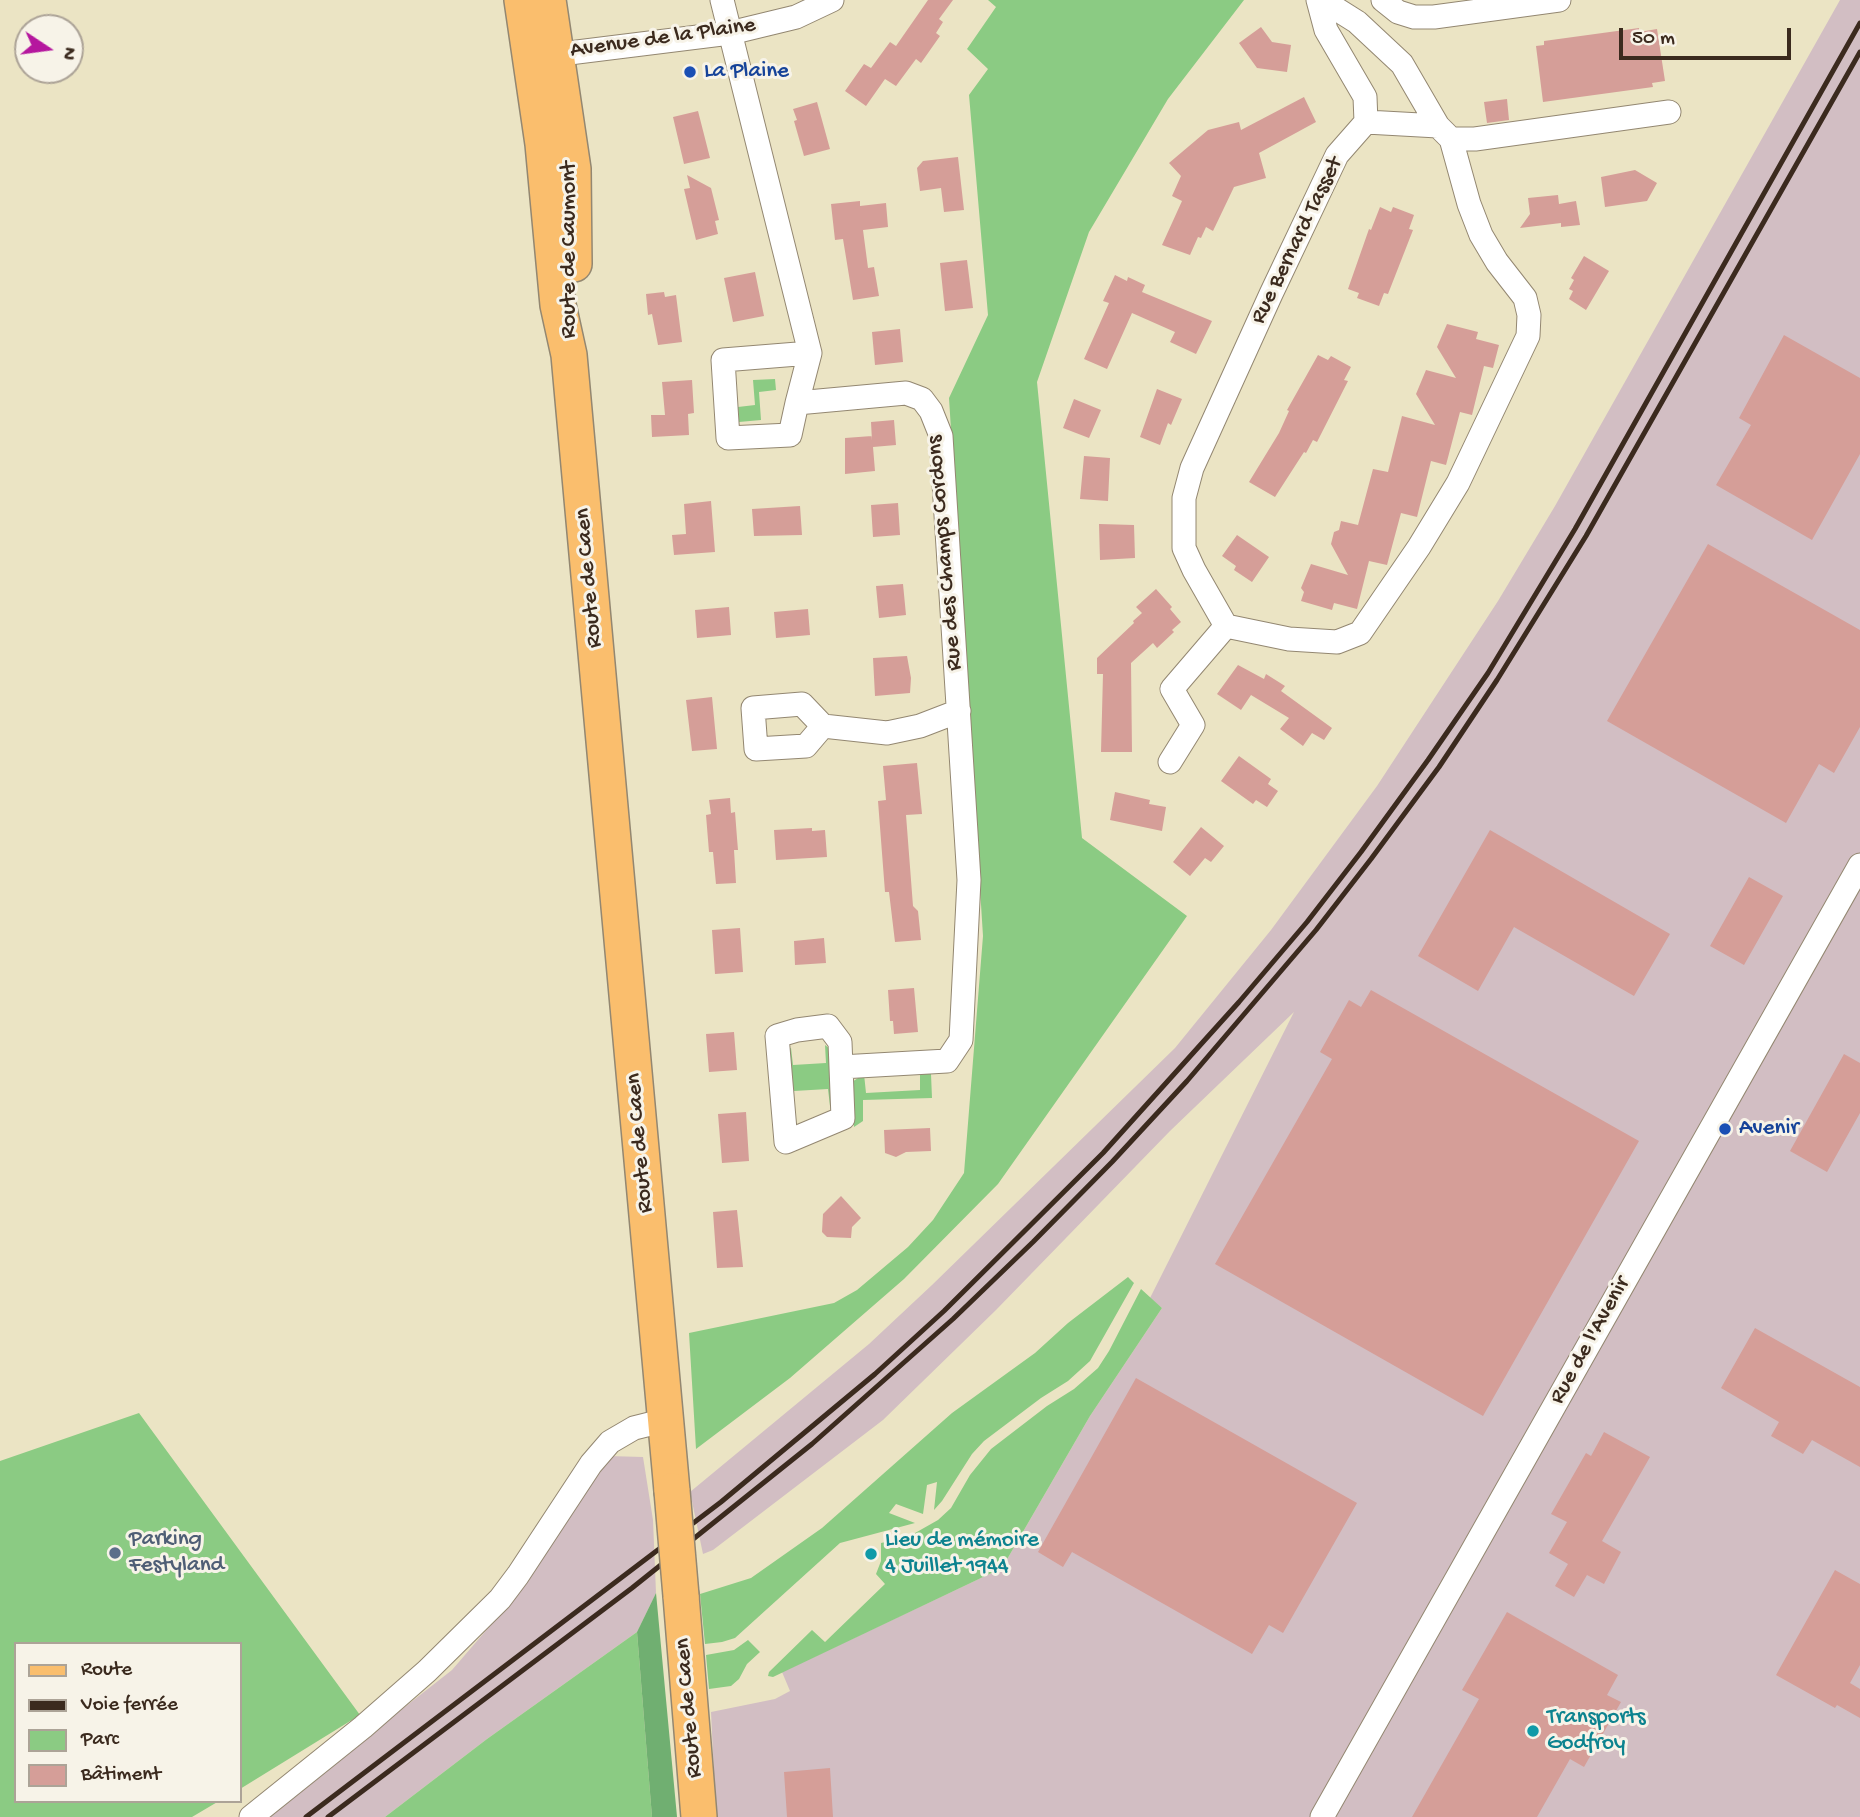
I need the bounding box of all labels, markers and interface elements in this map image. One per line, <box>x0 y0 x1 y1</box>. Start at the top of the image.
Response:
street label: Avenue de la Plaine <box>568 12 758 66</box>
north arrow <box>14 14 84 84</box>
scale bar <box>1622 14 1794 58</box>
text: 50 m <box>1632 27 1675 52</box>
text: N <box>55 45 81 62</box>
place label: La Plaine <box>704 58 789 86</box>
marker: La Plaine <box>682 64 698 80</box>
street label: Rue Bernard Tasset <box>1246 153 1350 329</box>
street label: Route de Caumont <box>556 162 584 338</box>
street label: Rue des Champs Cordons <box>922 434 970 672</box>
street label: Route de Caen <box>570 507 610 649</box>
street label: Route de Caen <box>621 1072 661 1214</box>
place label: Avenir <box>1739 1115 1799 1143</box>
marker: Avenir <box>1717 1121 1733 1137</box>
street label: Rue de l'Avenir <box>1545 1272 1637 1410</box>
place label: Parking Festyland <box>129 1526 224 1580</box>
place label: Lieu de mémoire 4 Juillet 1944 <box>885 1527 1039 1581</box>
marker: Parking Festyland <box>107 1545 123 1561</box>
marker: Lieu de mémoire 4 Juillet 1944 <box>863 1546 879 1562</box>
street label: Route de Caen <box>670 1637 710 1779</box>
legend <box>14 1642 242 1803</box>
text: Route <box>81 1658 132 1683</box>
text: Voie ferrée <box>81 1693 178 1718</box>
place label: Transports Godfroy <box>1547 1704 1645 1758</box>
marker: Transports Godfroy <box>1525 1723 1541 1739</box>
text: Parc <box>81 1728 119 1753</box>
text: Bâtiment <box>81 1763 161 1788</box>

